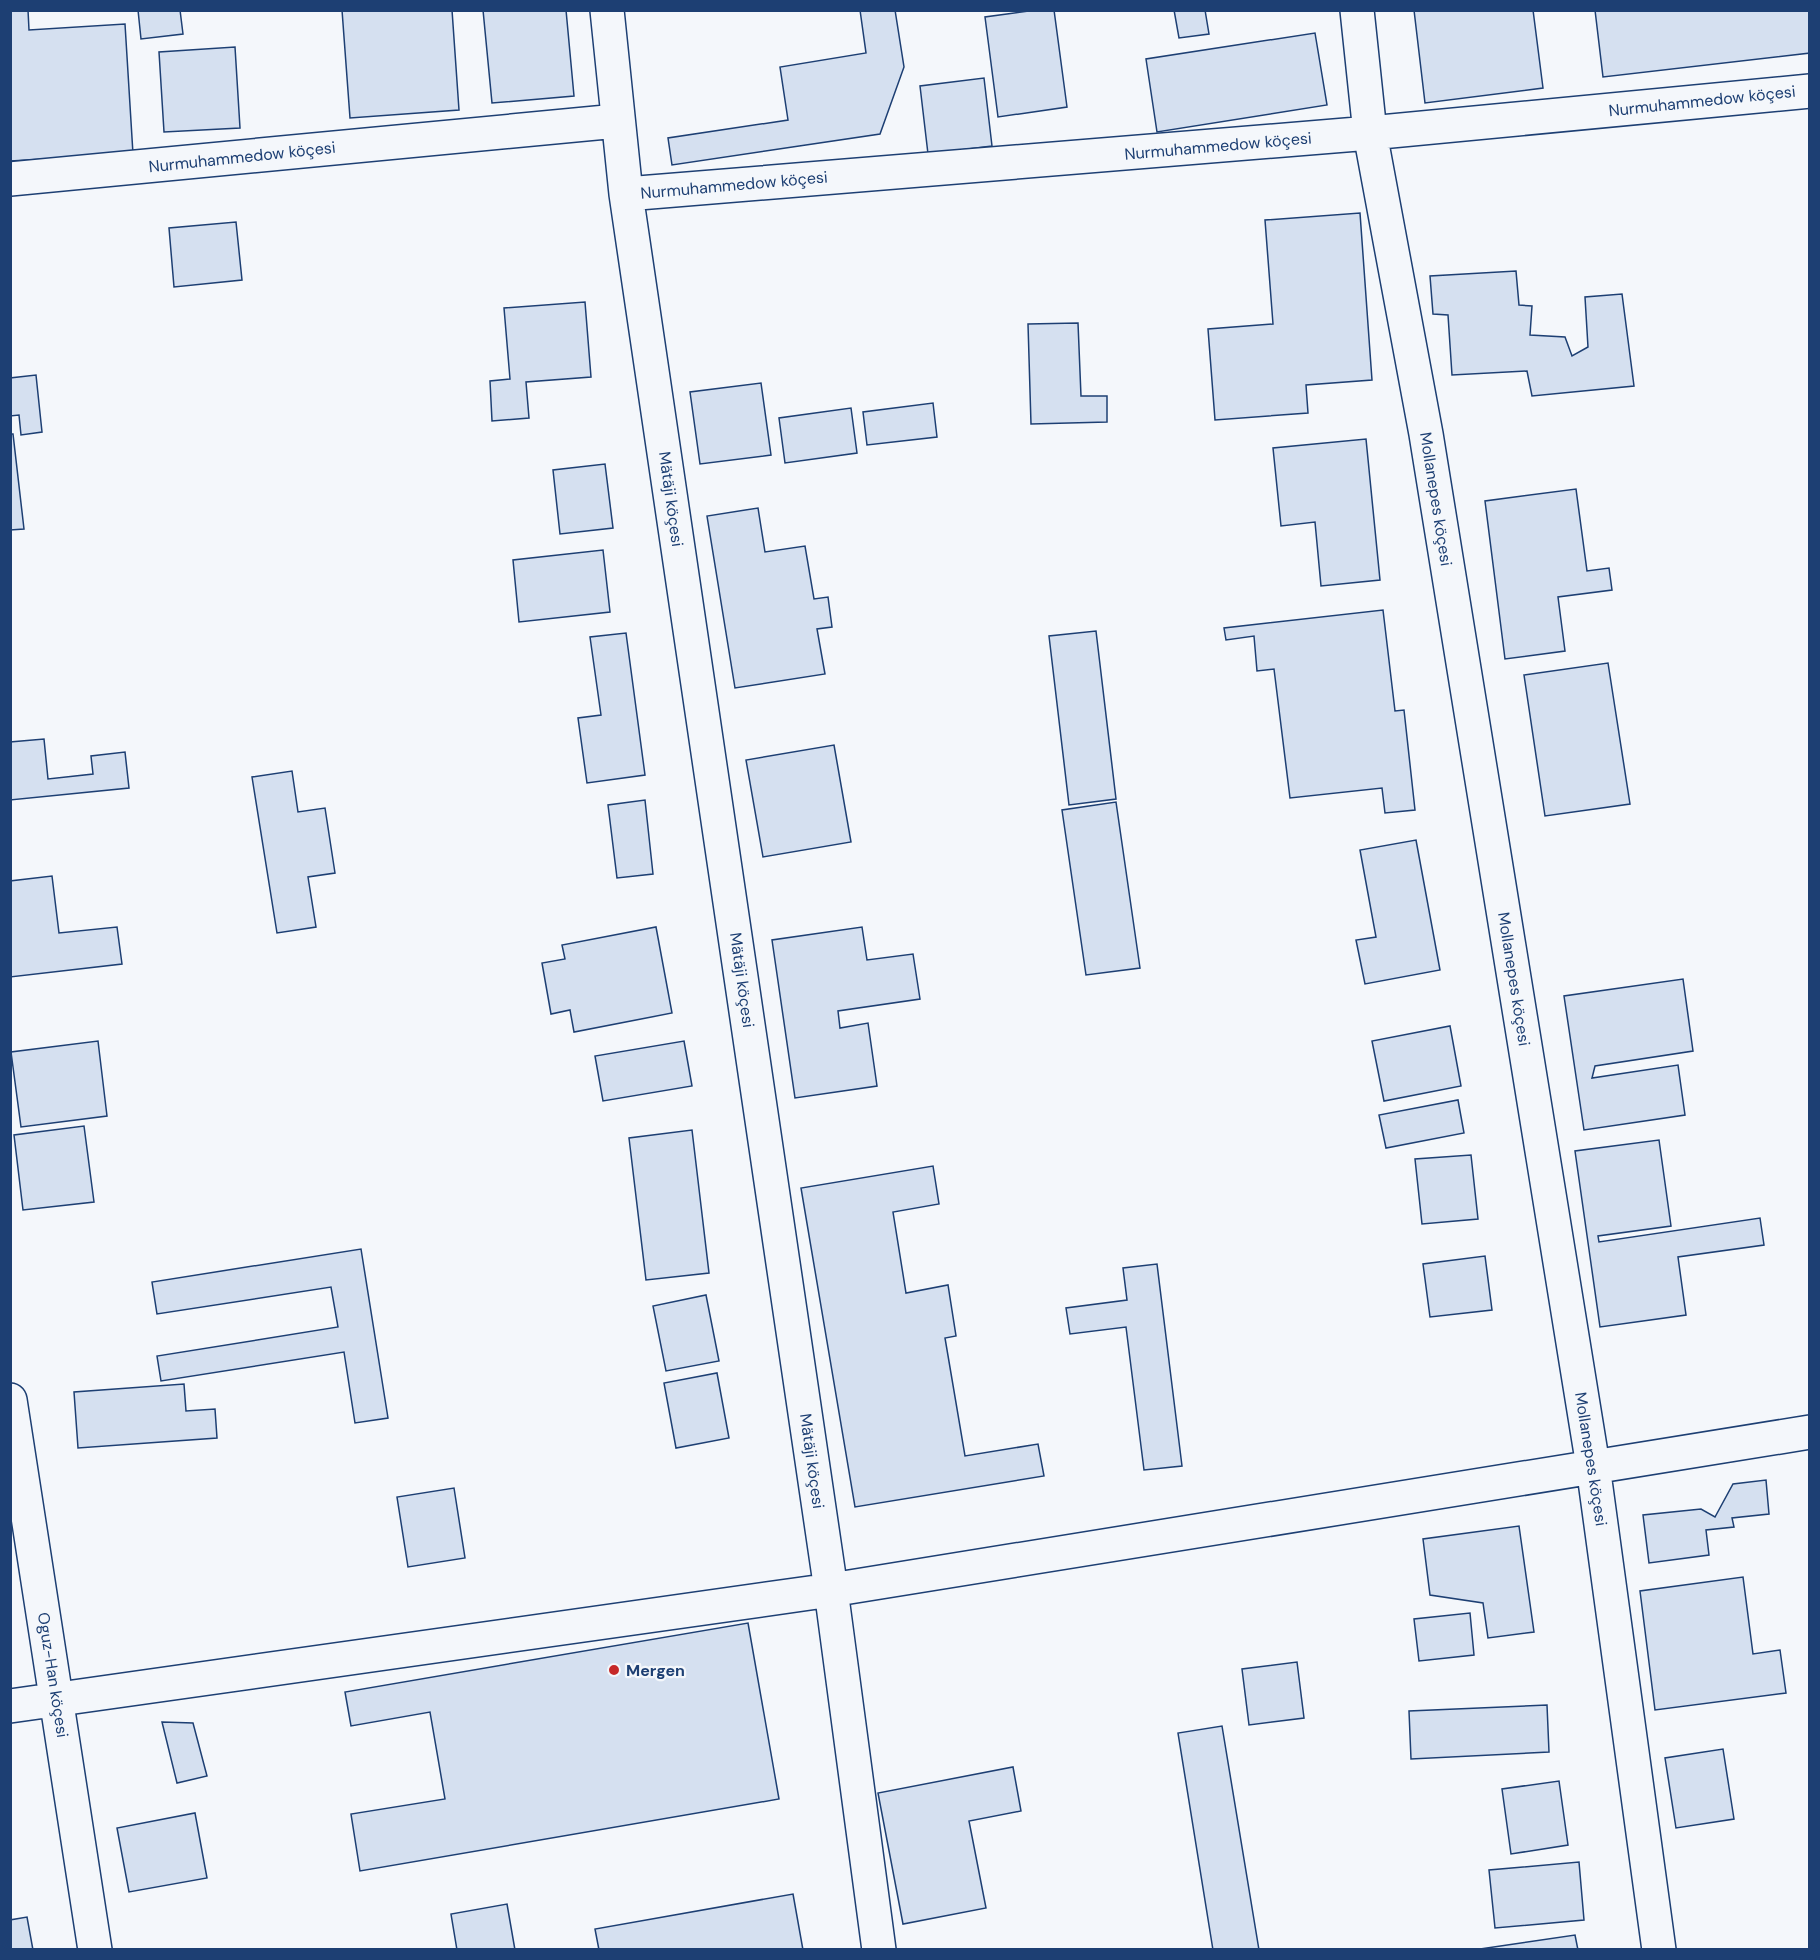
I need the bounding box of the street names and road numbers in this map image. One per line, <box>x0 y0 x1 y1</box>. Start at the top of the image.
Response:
street label: Nurmuhammedow köçesi <box>1607 81 1797 121</box>
street label: Nurmuhammedow köçesi <box>1124 127 1312 165</box>
street label: Nurmuhammedow köçesi <box>147 137 337 177</box>
street label: Nurmuhammedow köçesi <box>640 166 828 204</box>
street label: Mollanepes köçesi <box>1415 430 1457 568</box>
street label: Mätäji köçesi <box>654 450 688 548</box>
street label: Mollanepes köçesi <box>1493 910 1535 1048</box>
street label: Mätäji köçesi <box>725 931 759 1029</box>
street label: Mollanepes köçesi <box>1570 1390 1612 1528</box>
street label: Mätäji köçesi <box>795 1412 829 1510</box>
street label: Oguz-Han köçesi <box>33 1611 73 1739</box>

